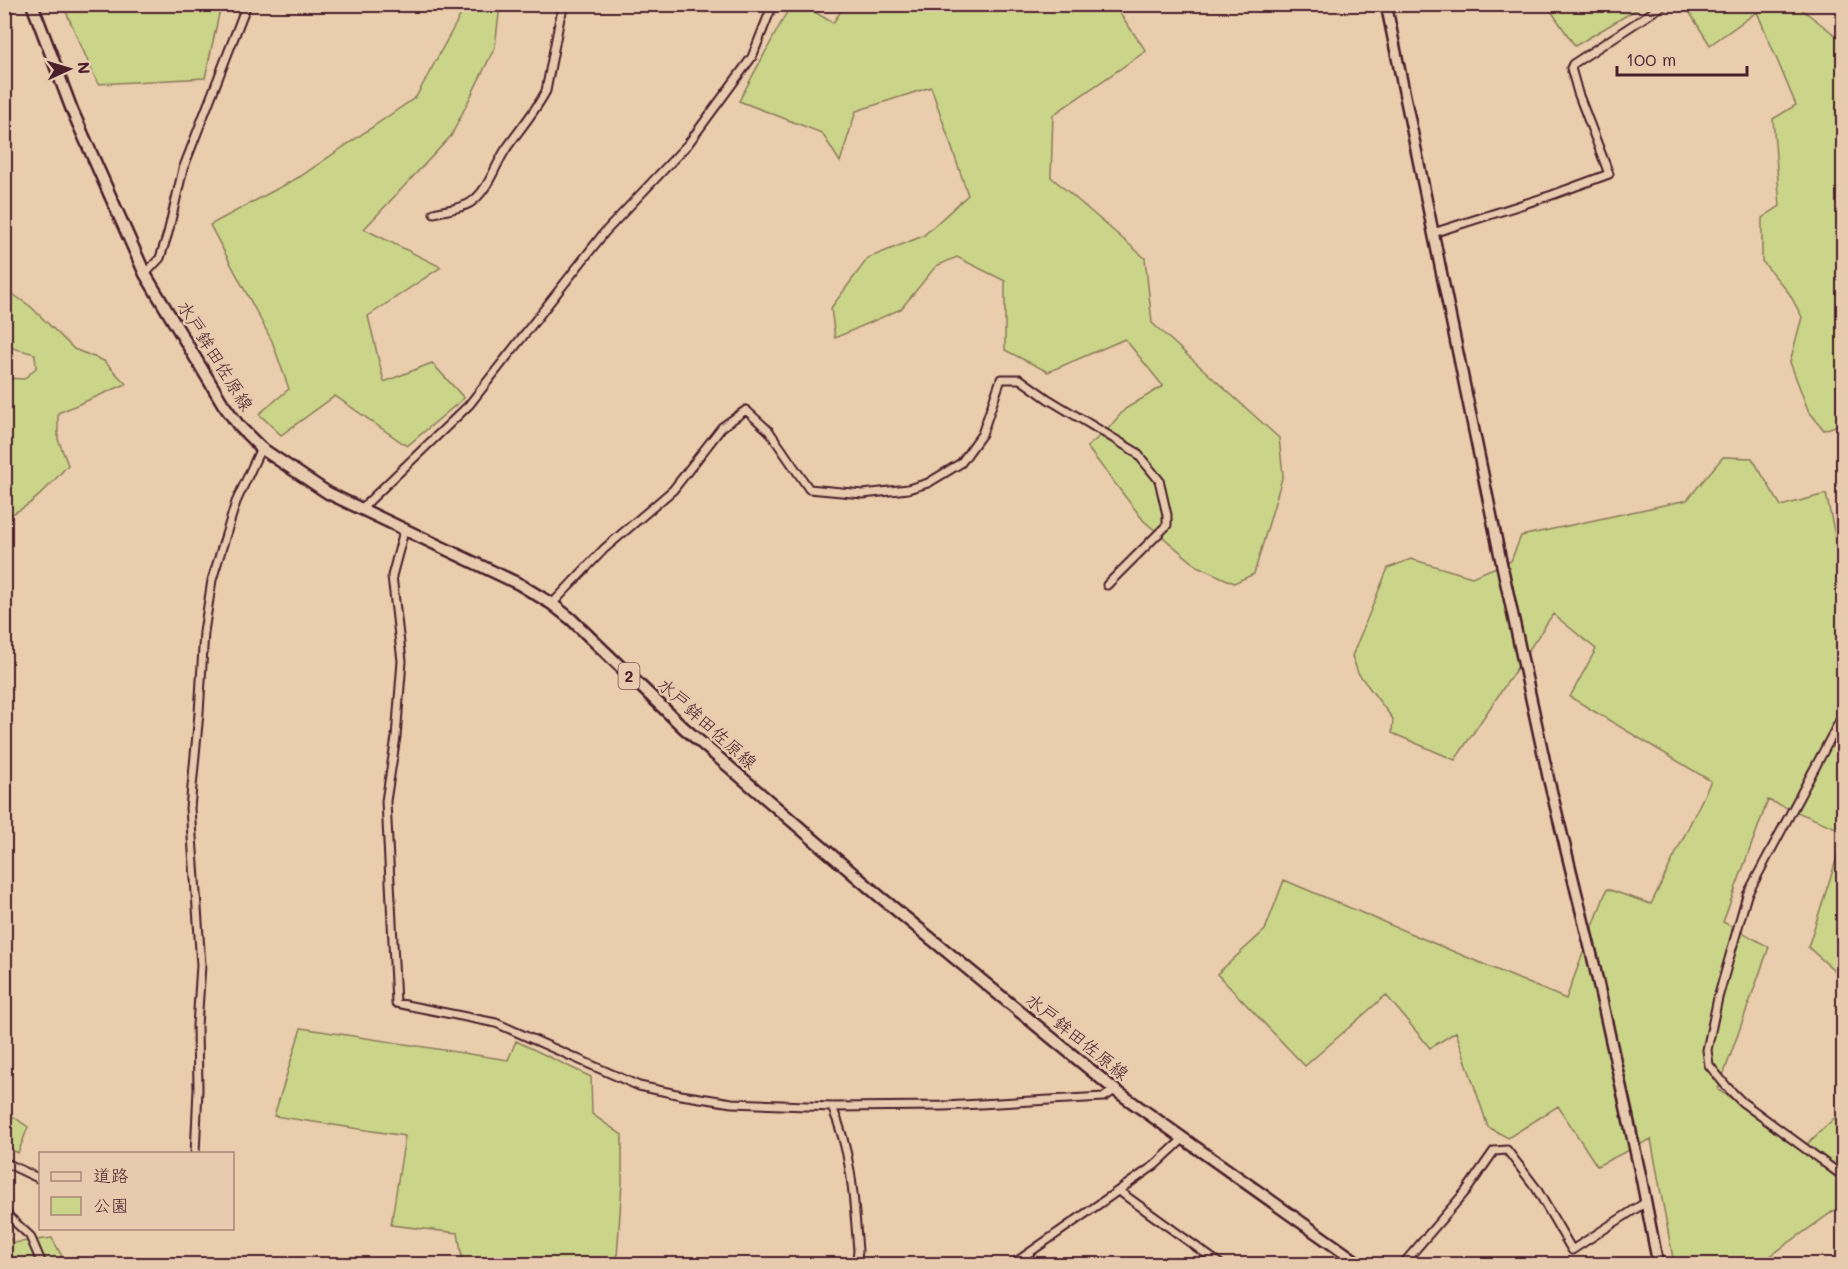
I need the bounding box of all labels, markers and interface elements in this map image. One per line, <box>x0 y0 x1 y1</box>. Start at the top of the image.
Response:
north arrow <box>39 39 99 99</box>
scale bar <box>1617 39 1748 77</box>
text: 100 m <box>1626 47 1676 71</box>
text: N <box>74 61 95 75</box>
street label: 水戸鉾田佐原線 <box>172 296 259 415</box>
road number: 2 <box>618 663 640 689</box>
street label: 水戸鉾田佐原線 <box>653 672 763 774</box>
street label: 水戸鉾田佐原線 <box>1021 987 1134 1085</box>
legend <box>39 1152 234 1230</box>
text: 道路 <box>93 1163 129 1187</box>
text: 公園 <box>93 1193 129 1217</box>

